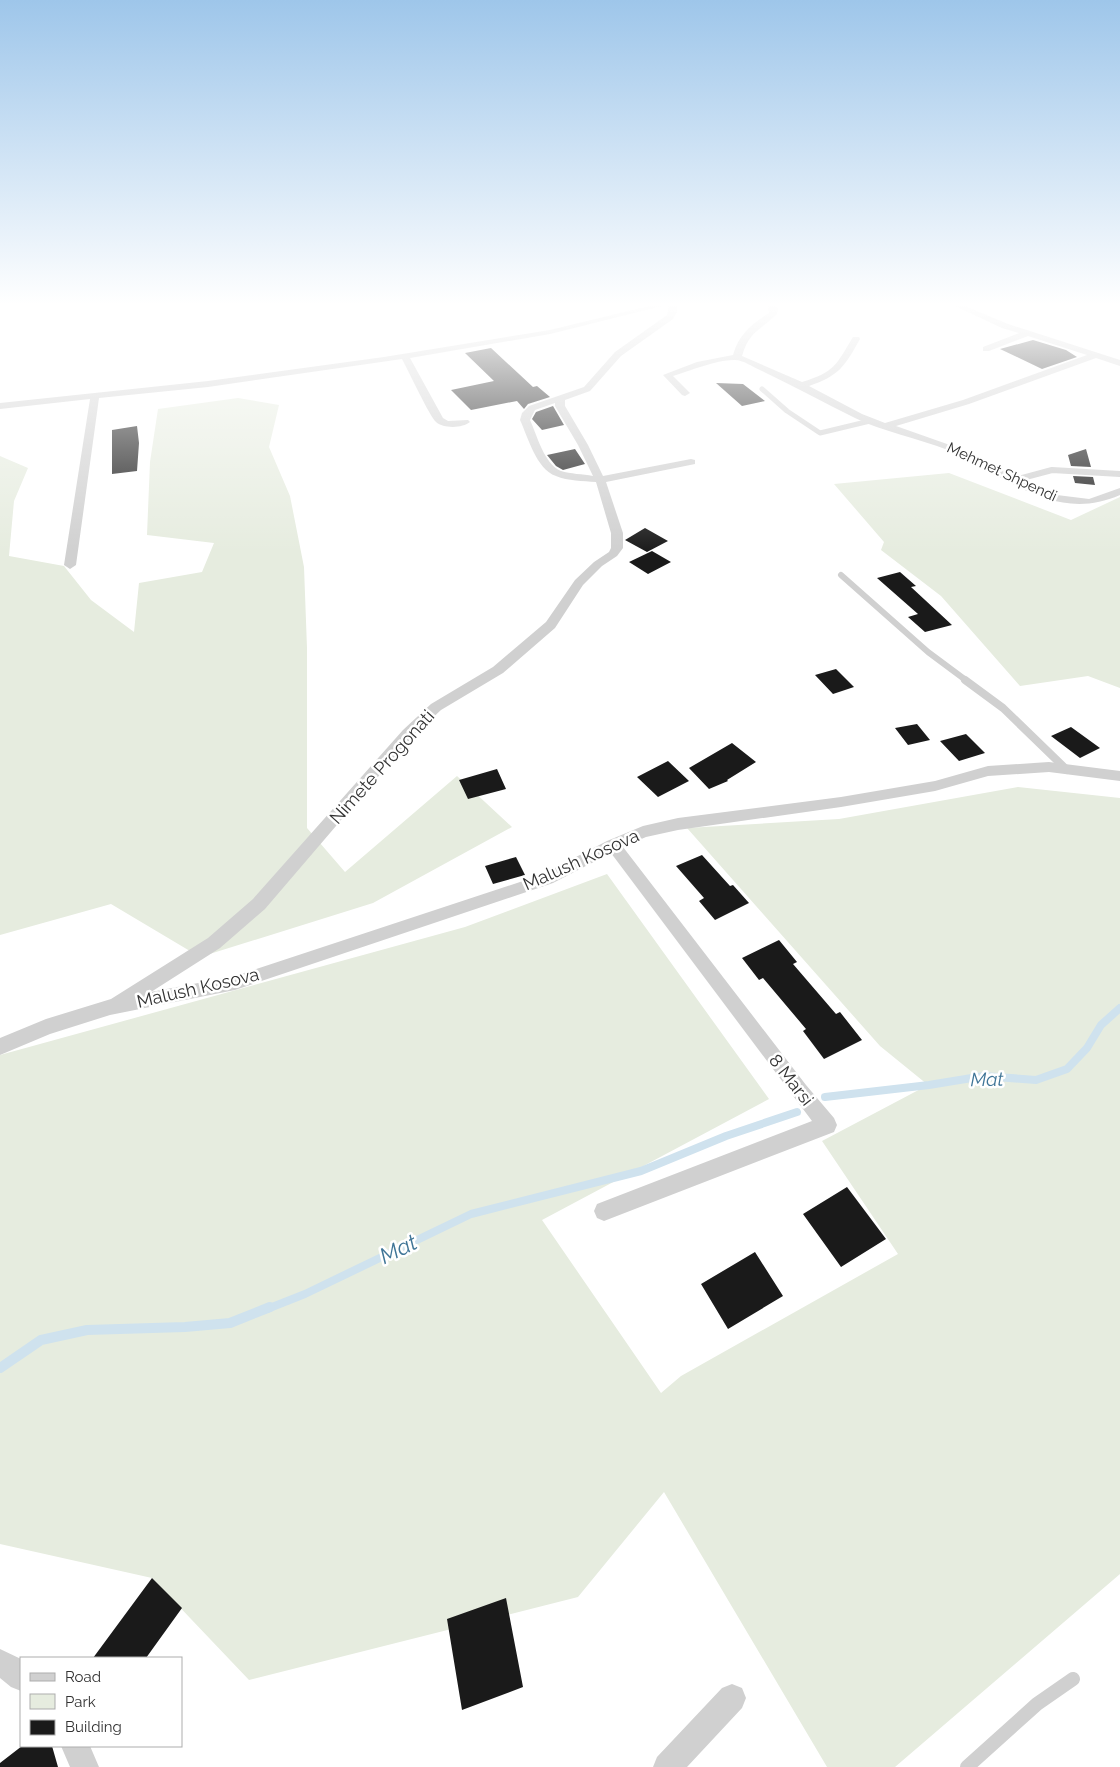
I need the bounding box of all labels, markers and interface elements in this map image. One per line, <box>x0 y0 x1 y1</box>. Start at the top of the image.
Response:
street label: Mehmet Shpendi <box>944 439 1060 505</box>
street label: Nimete Progonati <box>325 705 438 828</box>
street label: Malush Kosova <box>520 825 642 895</box>
street label: Malush Kosova <box>135 963 261 1012</box>
street label: 8 Marsi <box>765 1050 818 1110</box>
water label: Mat <box>970 1068 1005 1090</box>
water label: Mat <box>375 1228 422 1269</box>
legend <box>20 1657 182 1747</box>
text: Road <box>65 1668 101 1686</box>
text: Park <box>65 1693 96 1711</box>
text: Building <box>65 1718 122 1736</box>

